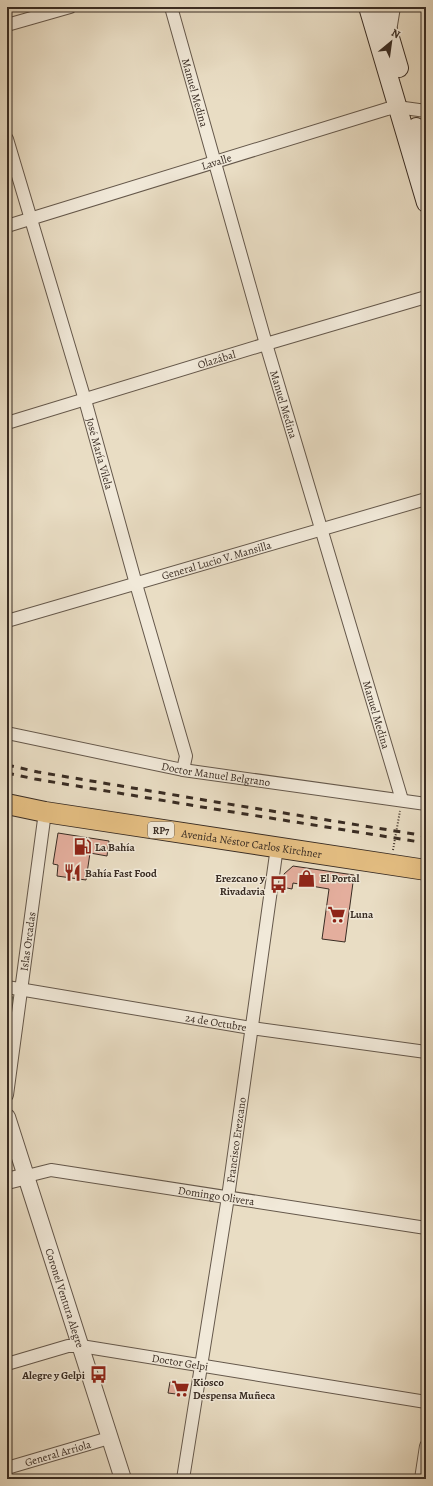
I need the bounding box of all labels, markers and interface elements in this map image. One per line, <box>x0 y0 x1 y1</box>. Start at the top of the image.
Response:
north arrow <box>371 22 411 62</box>
text: N <box>388 25 403 42</box>
street label: Manuel Medina <box>178 57 212 130</box>
street label: Lavalle <box>200 150 233 174</box>
street label: Olazábal <box>196 347 238 372</box>
street label: Manuel Medina <box>266 369 301 441</box>
street label: José María Vilela <box>82 416 117 492</box>
street label: General Lucio V. Mansilla <box>160 537 274 584</box>
street label: Manuel Medina <box>359 679 394 752</box>
street label: Doctor Manuel Belgrano <box>160 759 272 790</box>
road number: RP7 <box>148 822 174 838</box>
street label: Avenida Néstor Carlos Kirchner <box>179 826 323 862</box>
fuel station icon: La Bahía <box>72 837 92 857</box>
place label: La Bahía <box>95 840 135 855</box>
restaurant icon: Bahía Fast Food <box>62 863 82 883</box>
place label: Bahía Fast Food <box>85 866 157 881</box>
shop icon: El Portal <box>297 868 317 888</box>
place label: Erezcano y Rivadavia <box>215 871 266 899</box>
place label: El Portal <box>320 871 360 886</box>
bus stop icon: Erezcano y Rivadavia <box>268 874 288 894</box>
supermarket icon: Luna <box>327 904 347 924</box>
place label: Luna <box>350 907 374 922</box>
street label: Islas Orcadas <box>17 911 40 972</box>
street label: 24 de Octubre <box>184 1010 248 1035</box>
street label: Francisco Erezcano <box>223 1096 250 1184</box>
street label: Domingo Olivera <box>177 1183 256 1209</box>
street label: Coronel Ventura Alegre <box>42 1246 87 1350</box>
street label: Doctor Gelpi <box>151 1351 209 1375</box>
bus stop icon: Alegre y Gelpi <box>88 1365 108 1385</box>
place label: Alegre y Gelpi <box>21 1368 85 1383</box>
place label: Kiosco Despensa Muñeca <box>193 1375 276 1403</box>
supermarket icon: Kiosco Despensa Muñeca <box>170 1378 190 1398</box>
street label: General Arriola <box>23 1436 94 1470</box>

